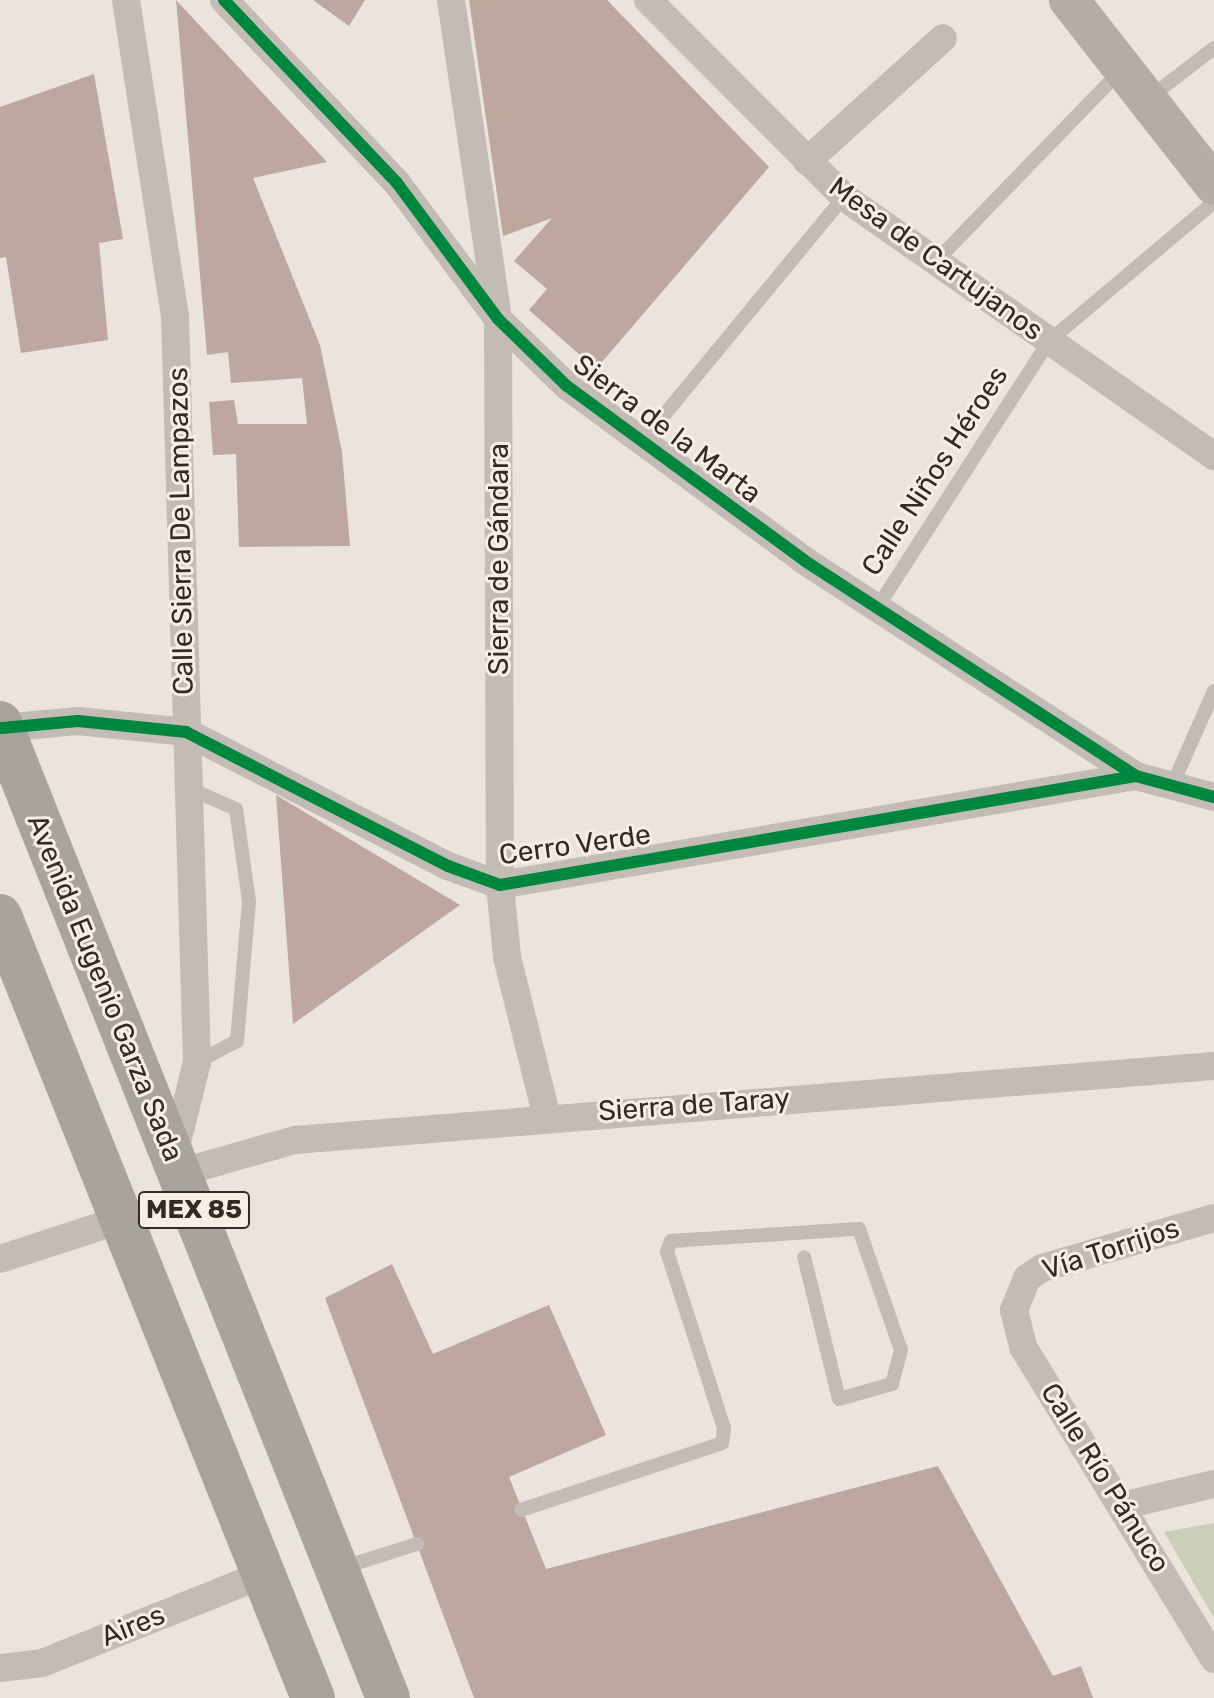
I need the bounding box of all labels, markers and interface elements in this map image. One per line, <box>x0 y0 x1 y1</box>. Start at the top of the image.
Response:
street label: Mesa de Cartujanos <box>822 170 1050 348</box>
street label: Sierra de la Marta <box>567 347 767 511</box>
street label: Calle Niños Héroes <box>855 360 1015 582</box>
street label: Calle Sierra De Lampazos <box>161 367 201 695</box>
street label: Sierra de Gándara <box>482 443 516 675</box>
street label: Avenida Eugenio Garza Sada <box>20 810 190 1166</box>
street label: Cerro Verde <box>497 818 653 872</box>
street label: Sierra de Taray <box>597 1082 791 1128</box>
road number: MEX 85 <box>136 1188 252 1232</box>
street label: Vía Torrijos <box>1038 1211 1184 1287</box>
street label: Calle Río Pánuco <box>1033 1377 1177 1579</box>
street label: Aires <box>96 1598 170 1654</box>

